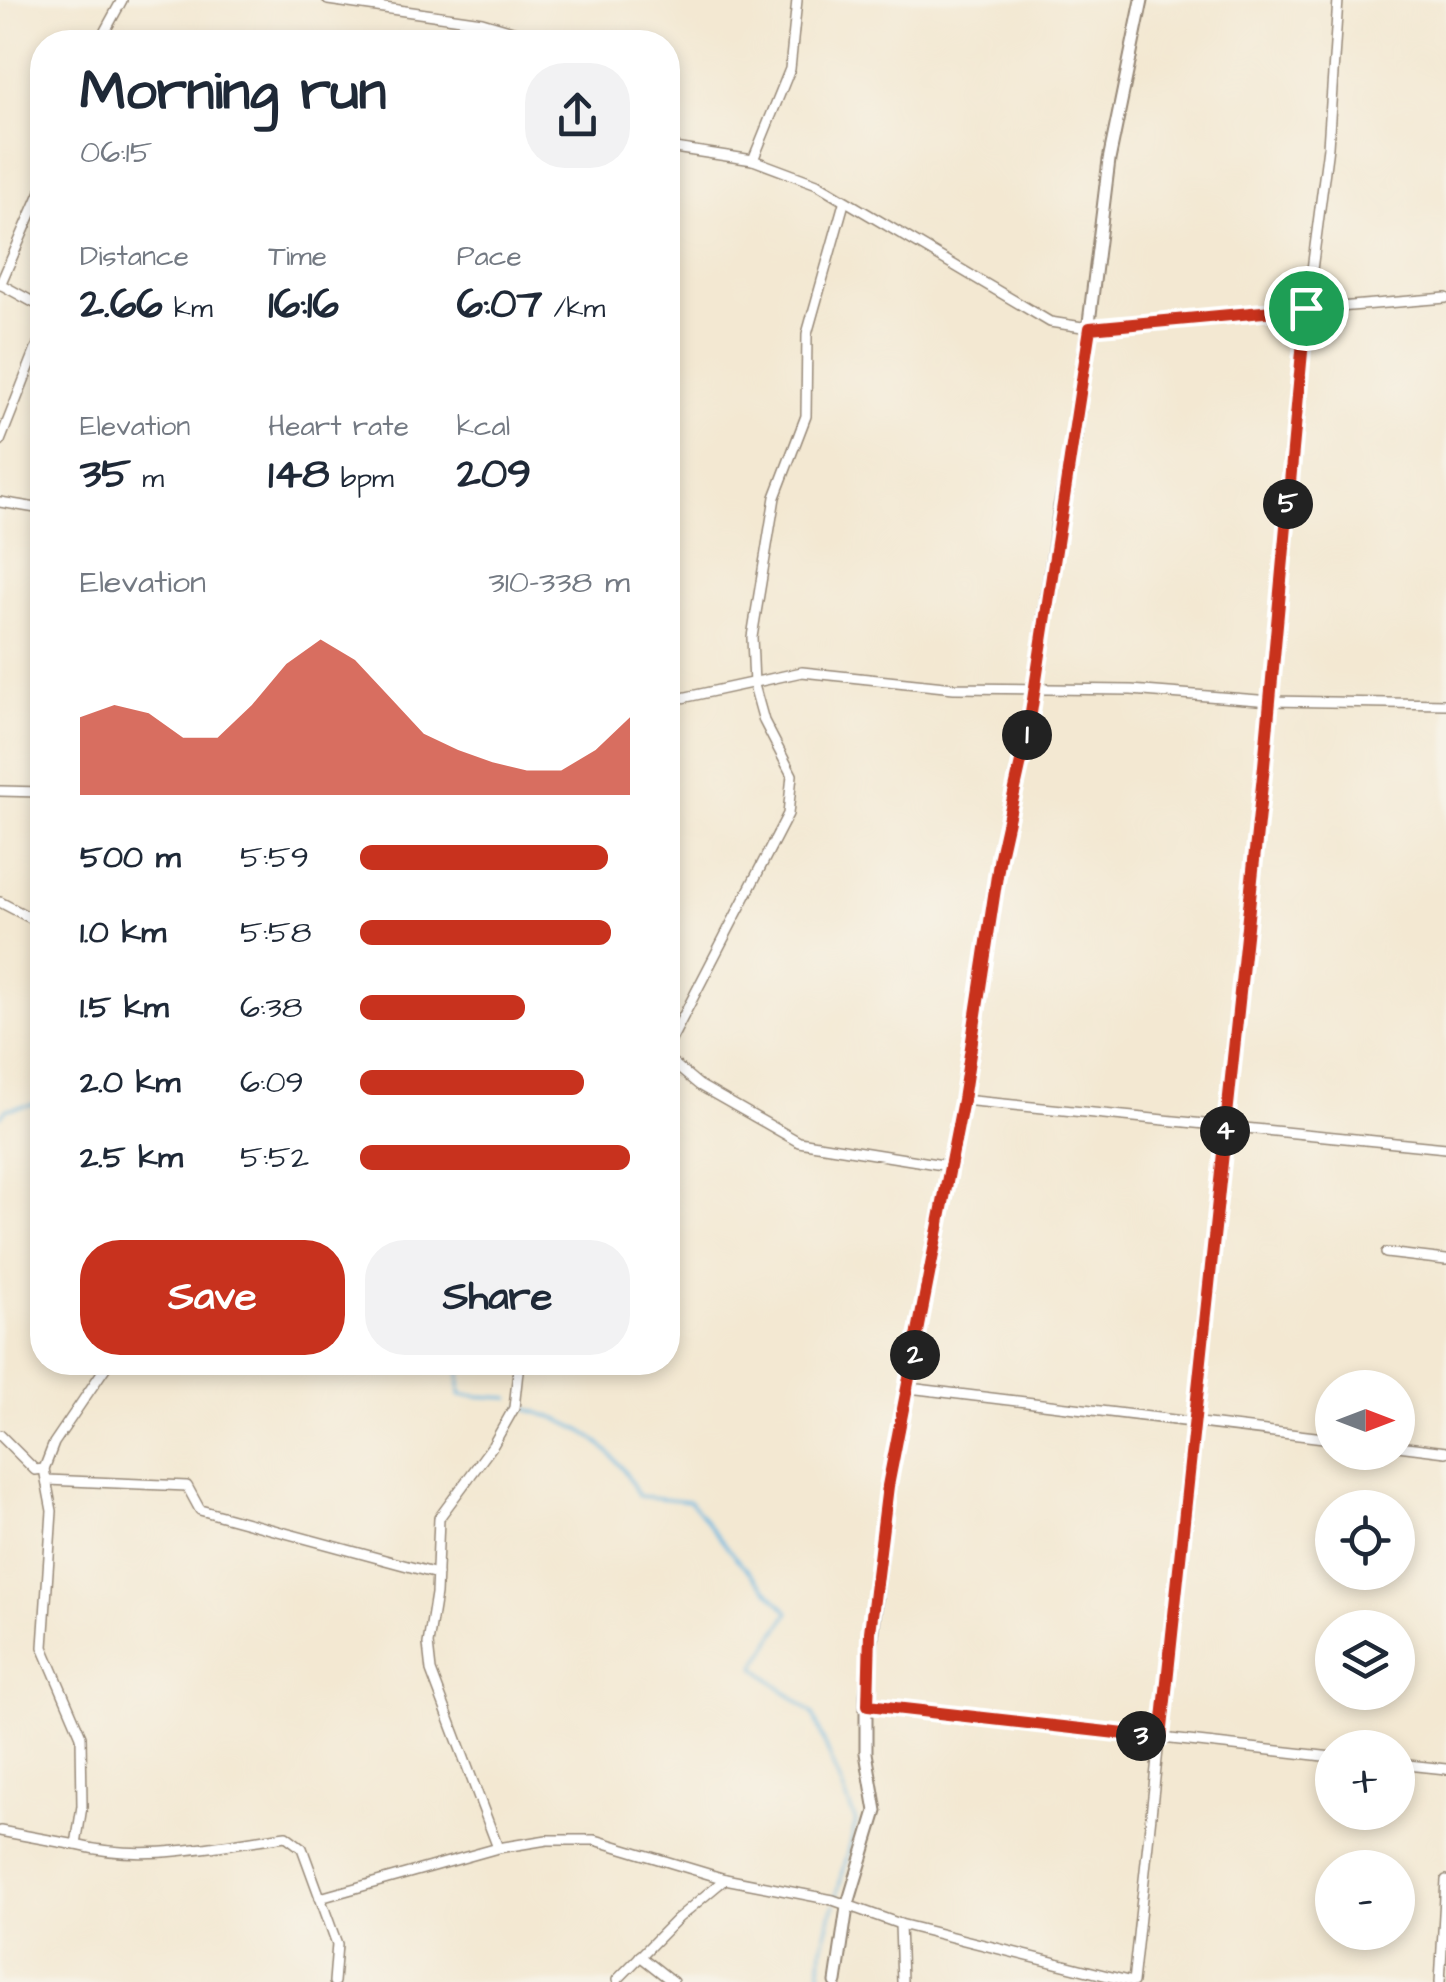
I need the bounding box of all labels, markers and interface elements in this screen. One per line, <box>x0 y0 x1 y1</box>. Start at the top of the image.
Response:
text: Morning run <box>80 54 386 130</box>
button: share <box>525 63 630 168</box>
text: 06:15 <box>80 130 152 175</box>
text: Distance <box>80 237 189 276</box>
text: Time <box>268 237 327 276</box>
text: Pace <box>457 237 522 276</box>
pin <box>1264 266 1349 351</box>
text: 2.66 <box>80 276 163 334</box>
text: 16:16 <box>268 276 339 334</box>
text: 6:07 <box>457 276 542 334</box>
icon: arrive <box>1279 281 1334 336</box>
text: km <box>163 289 213 328</box>
text: /km <box>542 289 605 328</box>
text: Elevation <box>80 407 190 446</box>
text: Heart rate <box>268 407 409 446</box>
text: kcal <box>457 407 510 446</box>
text: 35 <box>80 446 131 504</box>
text: 148 <box>268 446 330 504</box>
text: 209 <box>457 446 531 504</box>
text: m <box>131 459 164 498</box>
text: bpm <box>330 459 394 498</box>
pin: 5 <box>1263 479 1313 529</box>
text: 5 <box>1278 484 1298 523</box>
text: Elevation <box>80 560 206 605</box>
text: 310–338 m <box>488 560 630 605</box>
pin: 1 <box>1002 710 1052 760</box>
text: 1 <box>1025 715 1029 754</box>
text: 500 m <box>80 835 181 880</box>
text: 5:59 <box>240 835 309 880</box>
text: 1.0 km <box>80 910 166 955</box>
text: 5:58 <box>240 910 311 955</box>
text: 1.5 km <box>80 985 169 1030</box>
text: 6:38 <box>240 985 302 1030</box>
text: 2.0 km <box>80 1060 180 1105</box>
text: 6:09 <box>240 1060 304 1105</box>
pin: 4 <box>1200 1106 1250 1156</box>
text: 4 <box>1215 1111 1235 1150</box>
text: 2.5 km <box>80 1135 183 1180</box>
text: 5:52 <box>240 1135 309 1180</box>
button: Save <box>80 1240 345 1355</box>
button: Share <box>365 1240 630 1355</box>
pin: 2 <box>890 1330 940 1380</box>
text: 2 <box>907 1335 923 1374</box>
north arrow <box>1315 1370 1415 1470</box>
map controls <box>1315 1370 1415 1950</box>
button: locate <box>1315 1490 1415 1590</box>
button: layers <box>1315 1610 1415 1710</box>
pin: 3 <box>1116 1711 1166 1761</box>
text: 3 <box>1134 1716 1148 1755</box>
button: + <box>1315 1730 1415 1830</box>
button: − <box>1315 1850 1415 1950</box>

